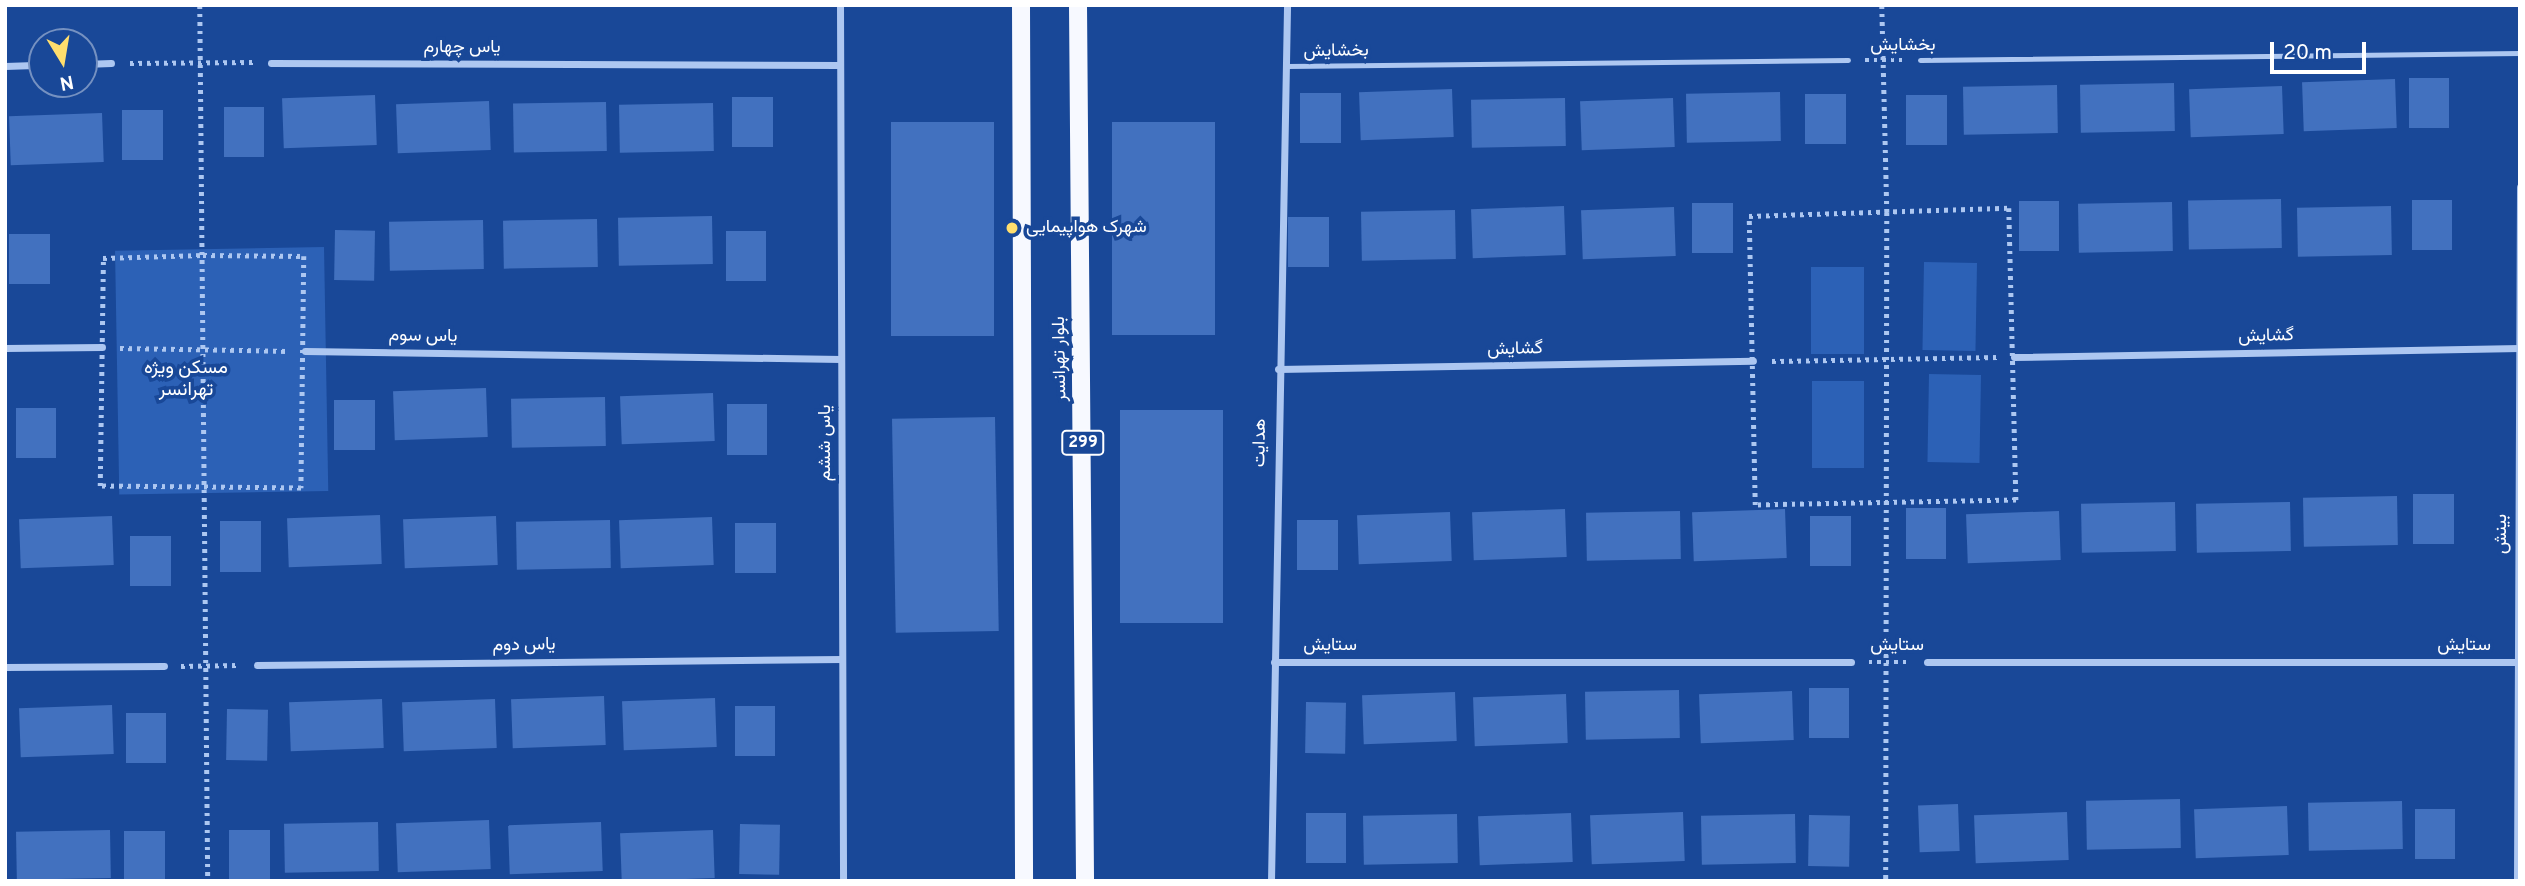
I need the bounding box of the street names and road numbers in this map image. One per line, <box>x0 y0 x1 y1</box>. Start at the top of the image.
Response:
street label: بخشایش <box>1870 35 1936 57</box>
street label: یاس چهارم <box>423 37 501 59</box>
street label: بخشایش <box>1303 41 1369 63</box>
street label: بلوار تهرانسر <box>1049 316 1073 402</box>
street label: یاس سوم <box>388 326 458 348</box>
street label: گشایش <box>2238 326 2294 348</box>
street label: گشایش <box>1487 339 1543 361</box>
street label: یاس ششم <box>815 405 837 481</box>
street label: هدایت <box>1250 419 1272 467</box>
road number: 299 <box>1060 430 1106 456</box>
street label: بینش <box>2491 514 2513 554</box>
street label: یاس دوم <box>492 635 556 657</box>
street label: ستایش <box>1303 635 1357 657</box>
street label: ستایش <box>1870 635 1924 657</box>
street label: ستایش <box>2437 635 2491 657</box>

